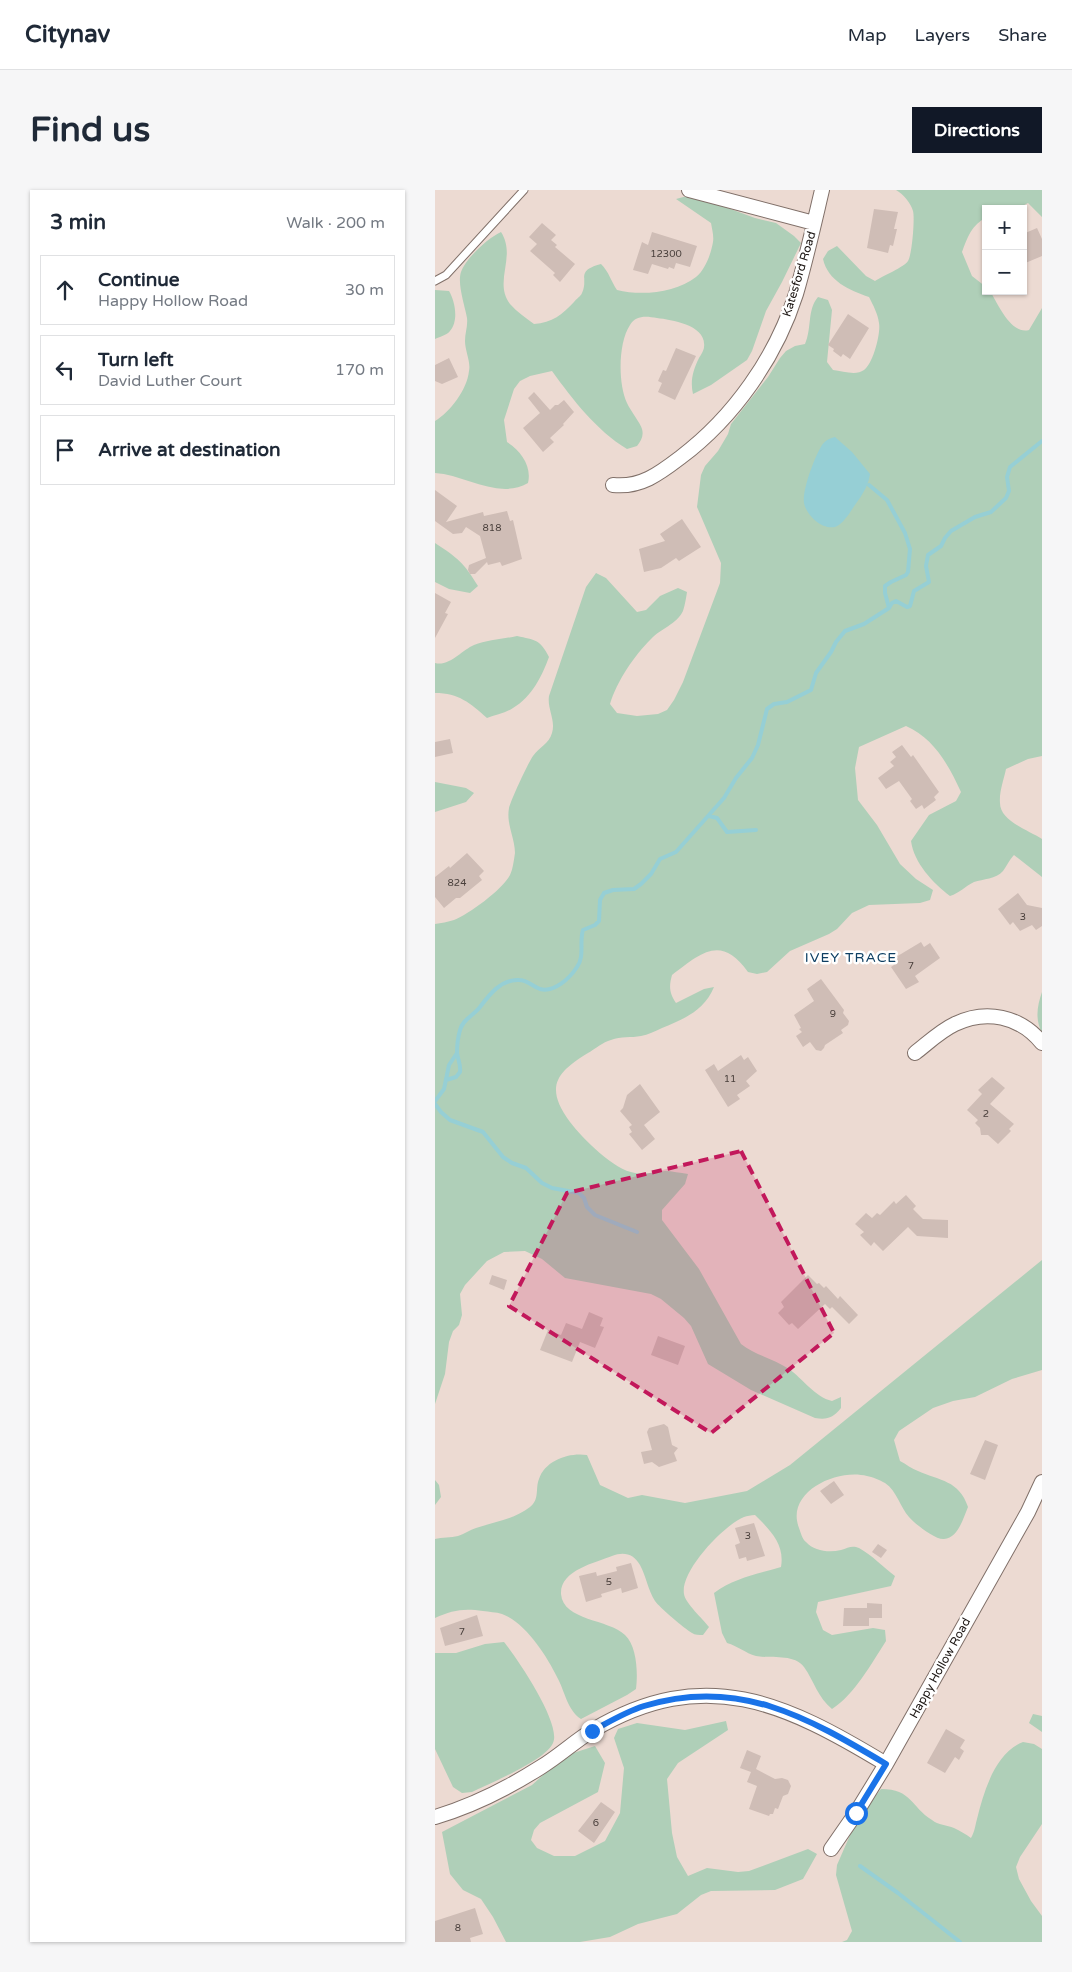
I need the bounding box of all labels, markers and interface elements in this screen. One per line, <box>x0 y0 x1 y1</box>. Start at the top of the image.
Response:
text: Citynav <box>25 20 110 49</box>
text: Map <box>848 24 887 46</box>
text: Layers <box>915 24 970 46</box>
text: Share <box>998 24 1047 46</box>
button: Directions <box>912 107 1042 153</box>
text: Find us <box>30 109 150 151</box>
map controls <box>982 205 1027 295</box>
button: + <box>982 205 1027 250</box>
text: 3 min <box>50 210 106 235</box>
text: Walk · 200 m <box>286 213 385 233</box>
street label: Katesford Road <box>779 230 819 318</box>
house number: 12300 <box>650 248 682 260</box>
button: − <box>982 250 1027 295</box>
text: Continue <box>98 269 180 291</box>
icon: ahead <box>51 276 79 304</box>
text: 30 m <box>345 280 384 300</box>
text: Happy Hollow Road <box>98 291 248 311</box>
text: Turn left <box>98 349 174 371</box>
icon: left <box>51 356 79 384</box>
text: 170 m <box>335 360 384 380</box>
text: David Luther Court <box>98 371 242 391</box>
icon: arrive <box>51 436 79 464</box>
text: Arrive at destination <box>98 439 281 461</box>
house number: 818 <box>483 522 501 534</box>
house number: 824 <box>448 877 466 889</box>
house number: 3 <box>1020 911 1026 923</box>
district label: IVEY TRACE <box>805 949 897 966</box>
house number: 7 <box>908 960 914 972</box>
house number: 9 <box>830 1008 836 1020</box>
house number: 11 <box>724 1073 736 1085</box>
house number: 2 <box>983 1108 989 1120</box>
house number: 3 <box>745 1530 751 1542</box>
house number: 5 <box>606 1576 612 1588</box>
street label: Happy Hollow Road <box>907 1615 973 1721</box>
house number: 7 <box>459 1626 465 1638</box>
route end <box>581 1720 604 1743</box>
route start <box>845 1802 868 1825</box>
house number: 6 <box>593 1817 599 1829</box>
house number: 8 <box>455 1922 461 1934</box>

